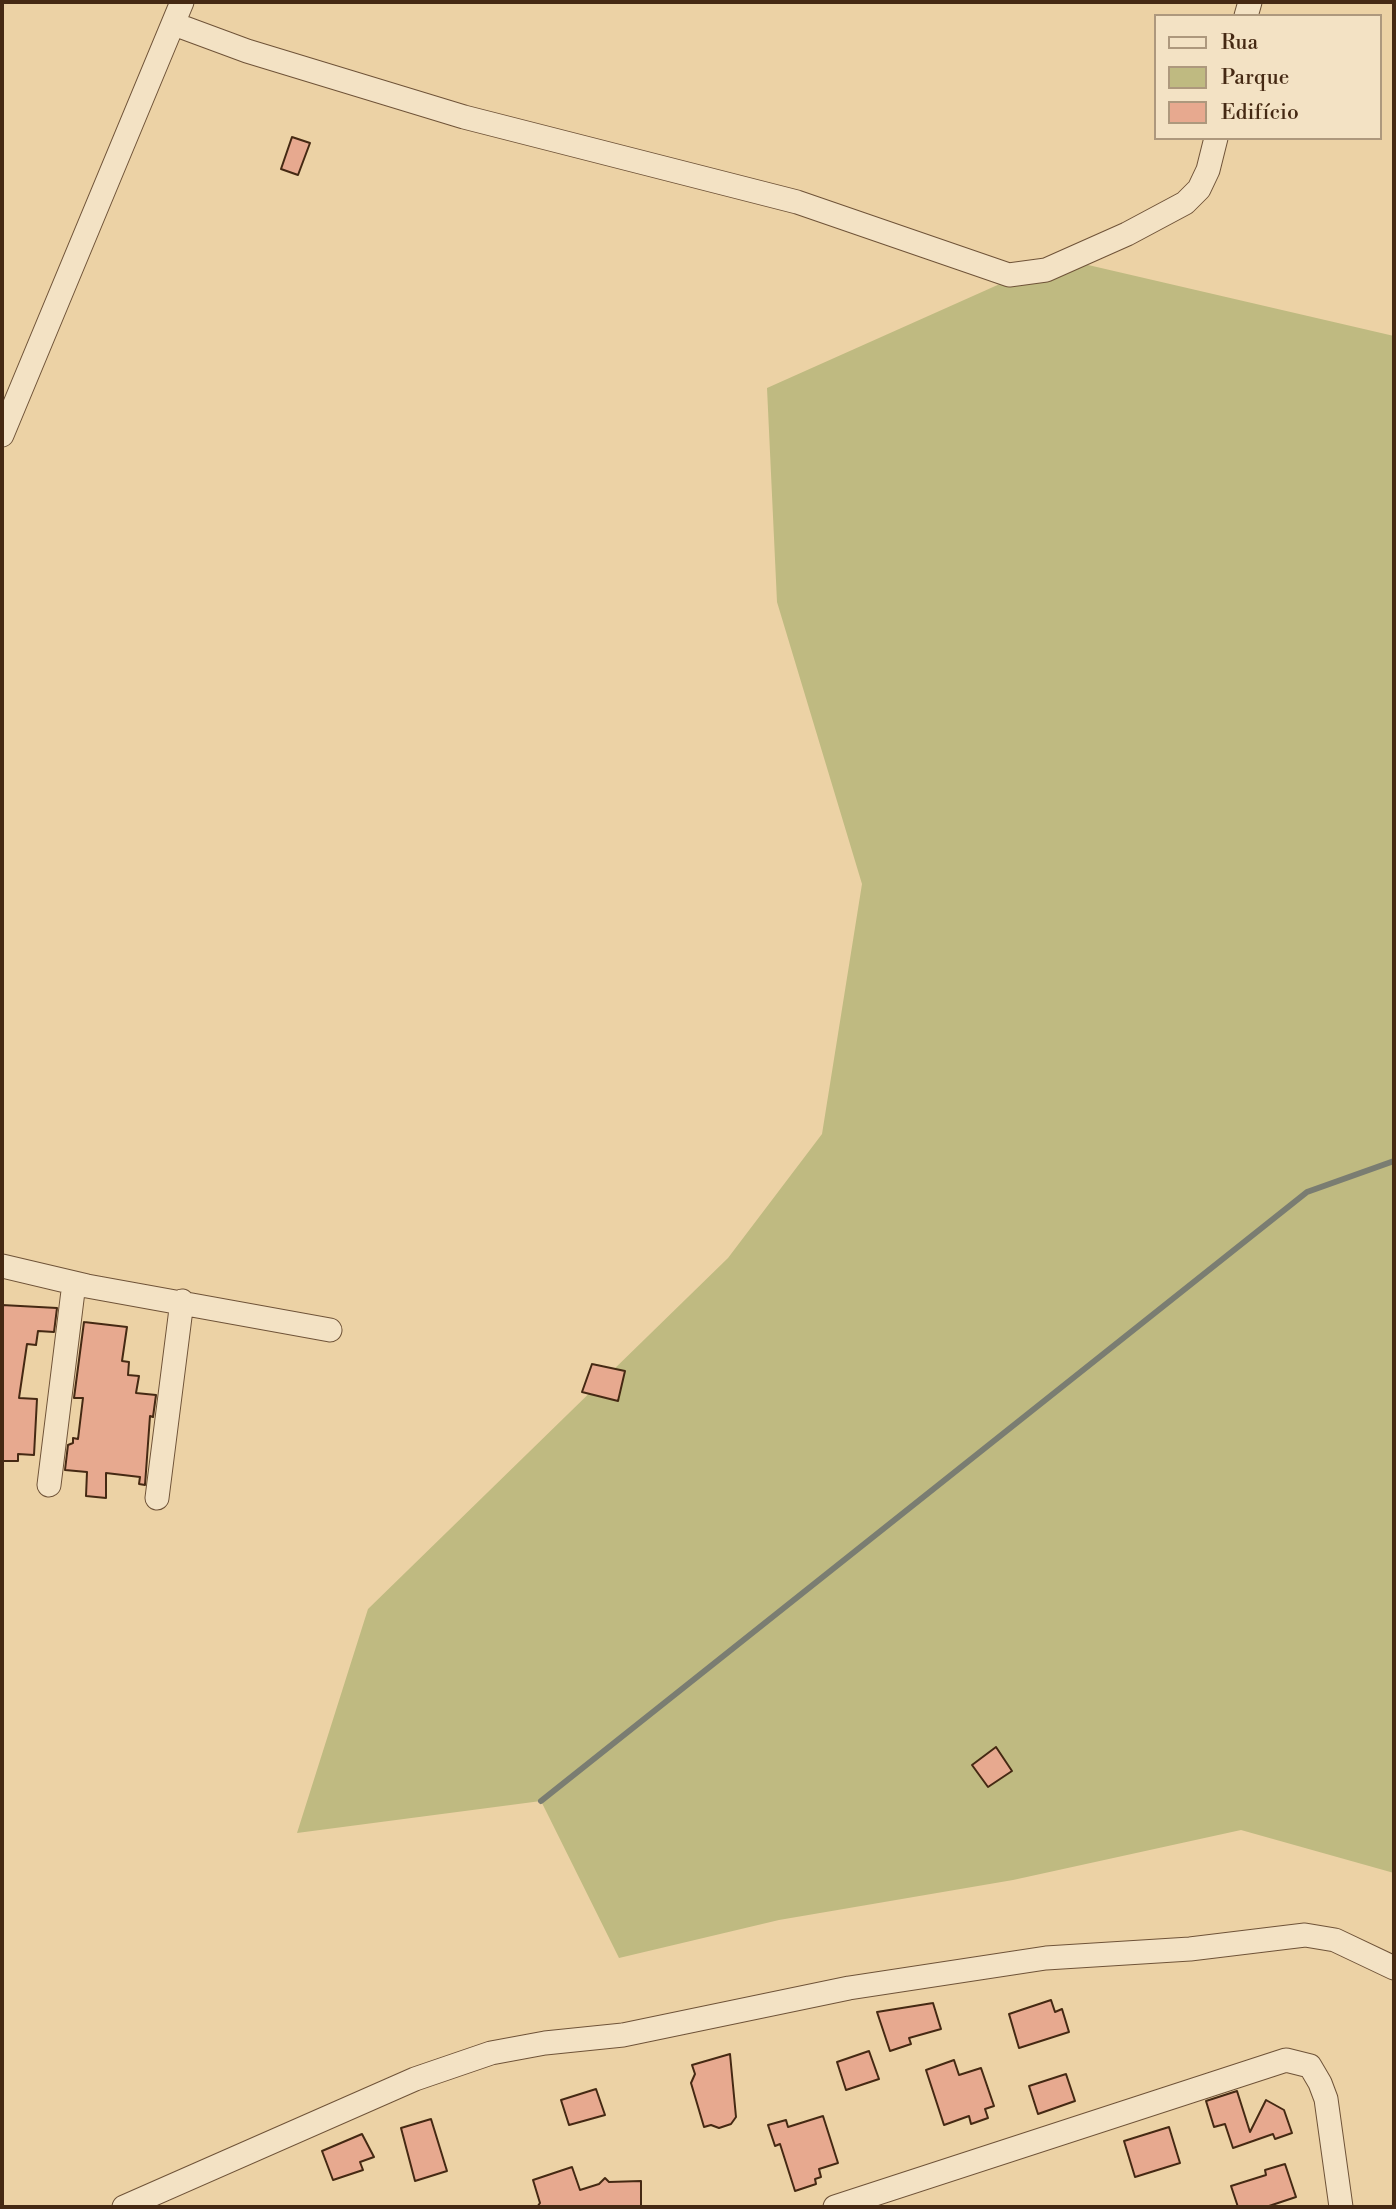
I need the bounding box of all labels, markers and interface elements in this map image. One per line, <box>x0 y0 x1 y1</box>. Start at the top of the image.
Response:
legend <box>1154 14 1382 140</box>
text: Rua <box>1221 30 1258 56</box>
text: Parque <box>1221 65 1289 91</box>
text: Edifício <box>1221 100 1299 126</box>

